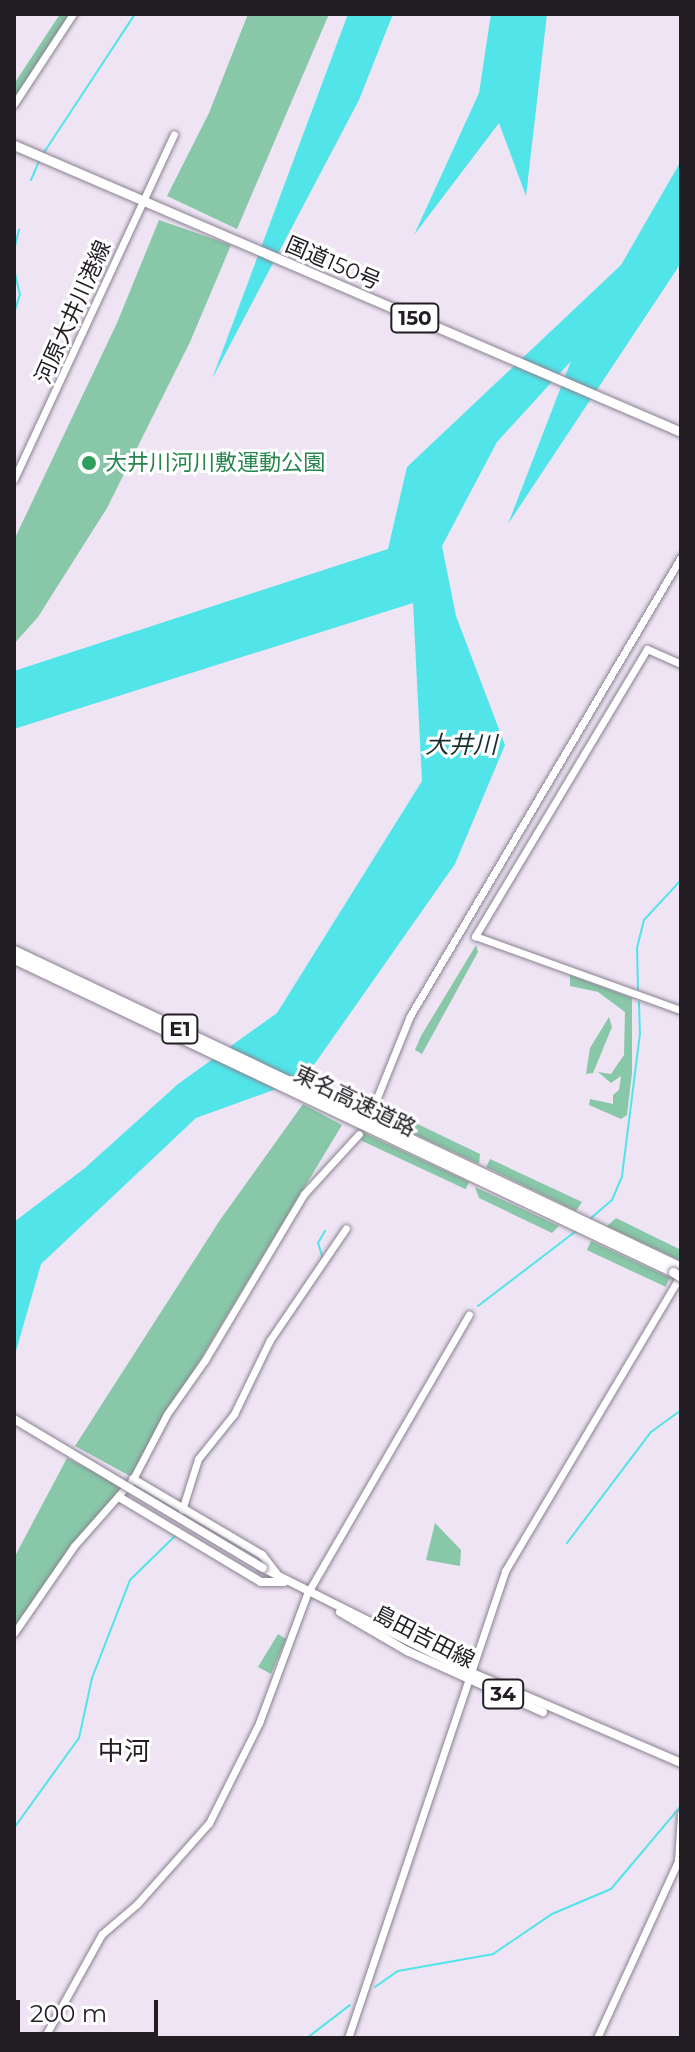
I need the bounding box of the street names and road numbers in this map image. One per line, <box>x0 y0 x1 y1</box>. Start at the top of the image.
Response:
street label: 国道150号 <box>281 231 385 295</box>
street label: 河原大井川港線 <box>30 236 116 388</box>
road number: 150 <box>389 302 441 334</box>
road number: E1 <box>160 1013 200 1045</box>
street label: 東名高速道路 <box>290 1060 420 1142</box>
street label: 島田吉田線 <box>369 1600 479 1674</box>
road number: 34 <box>481 1678 525 1710</box>

